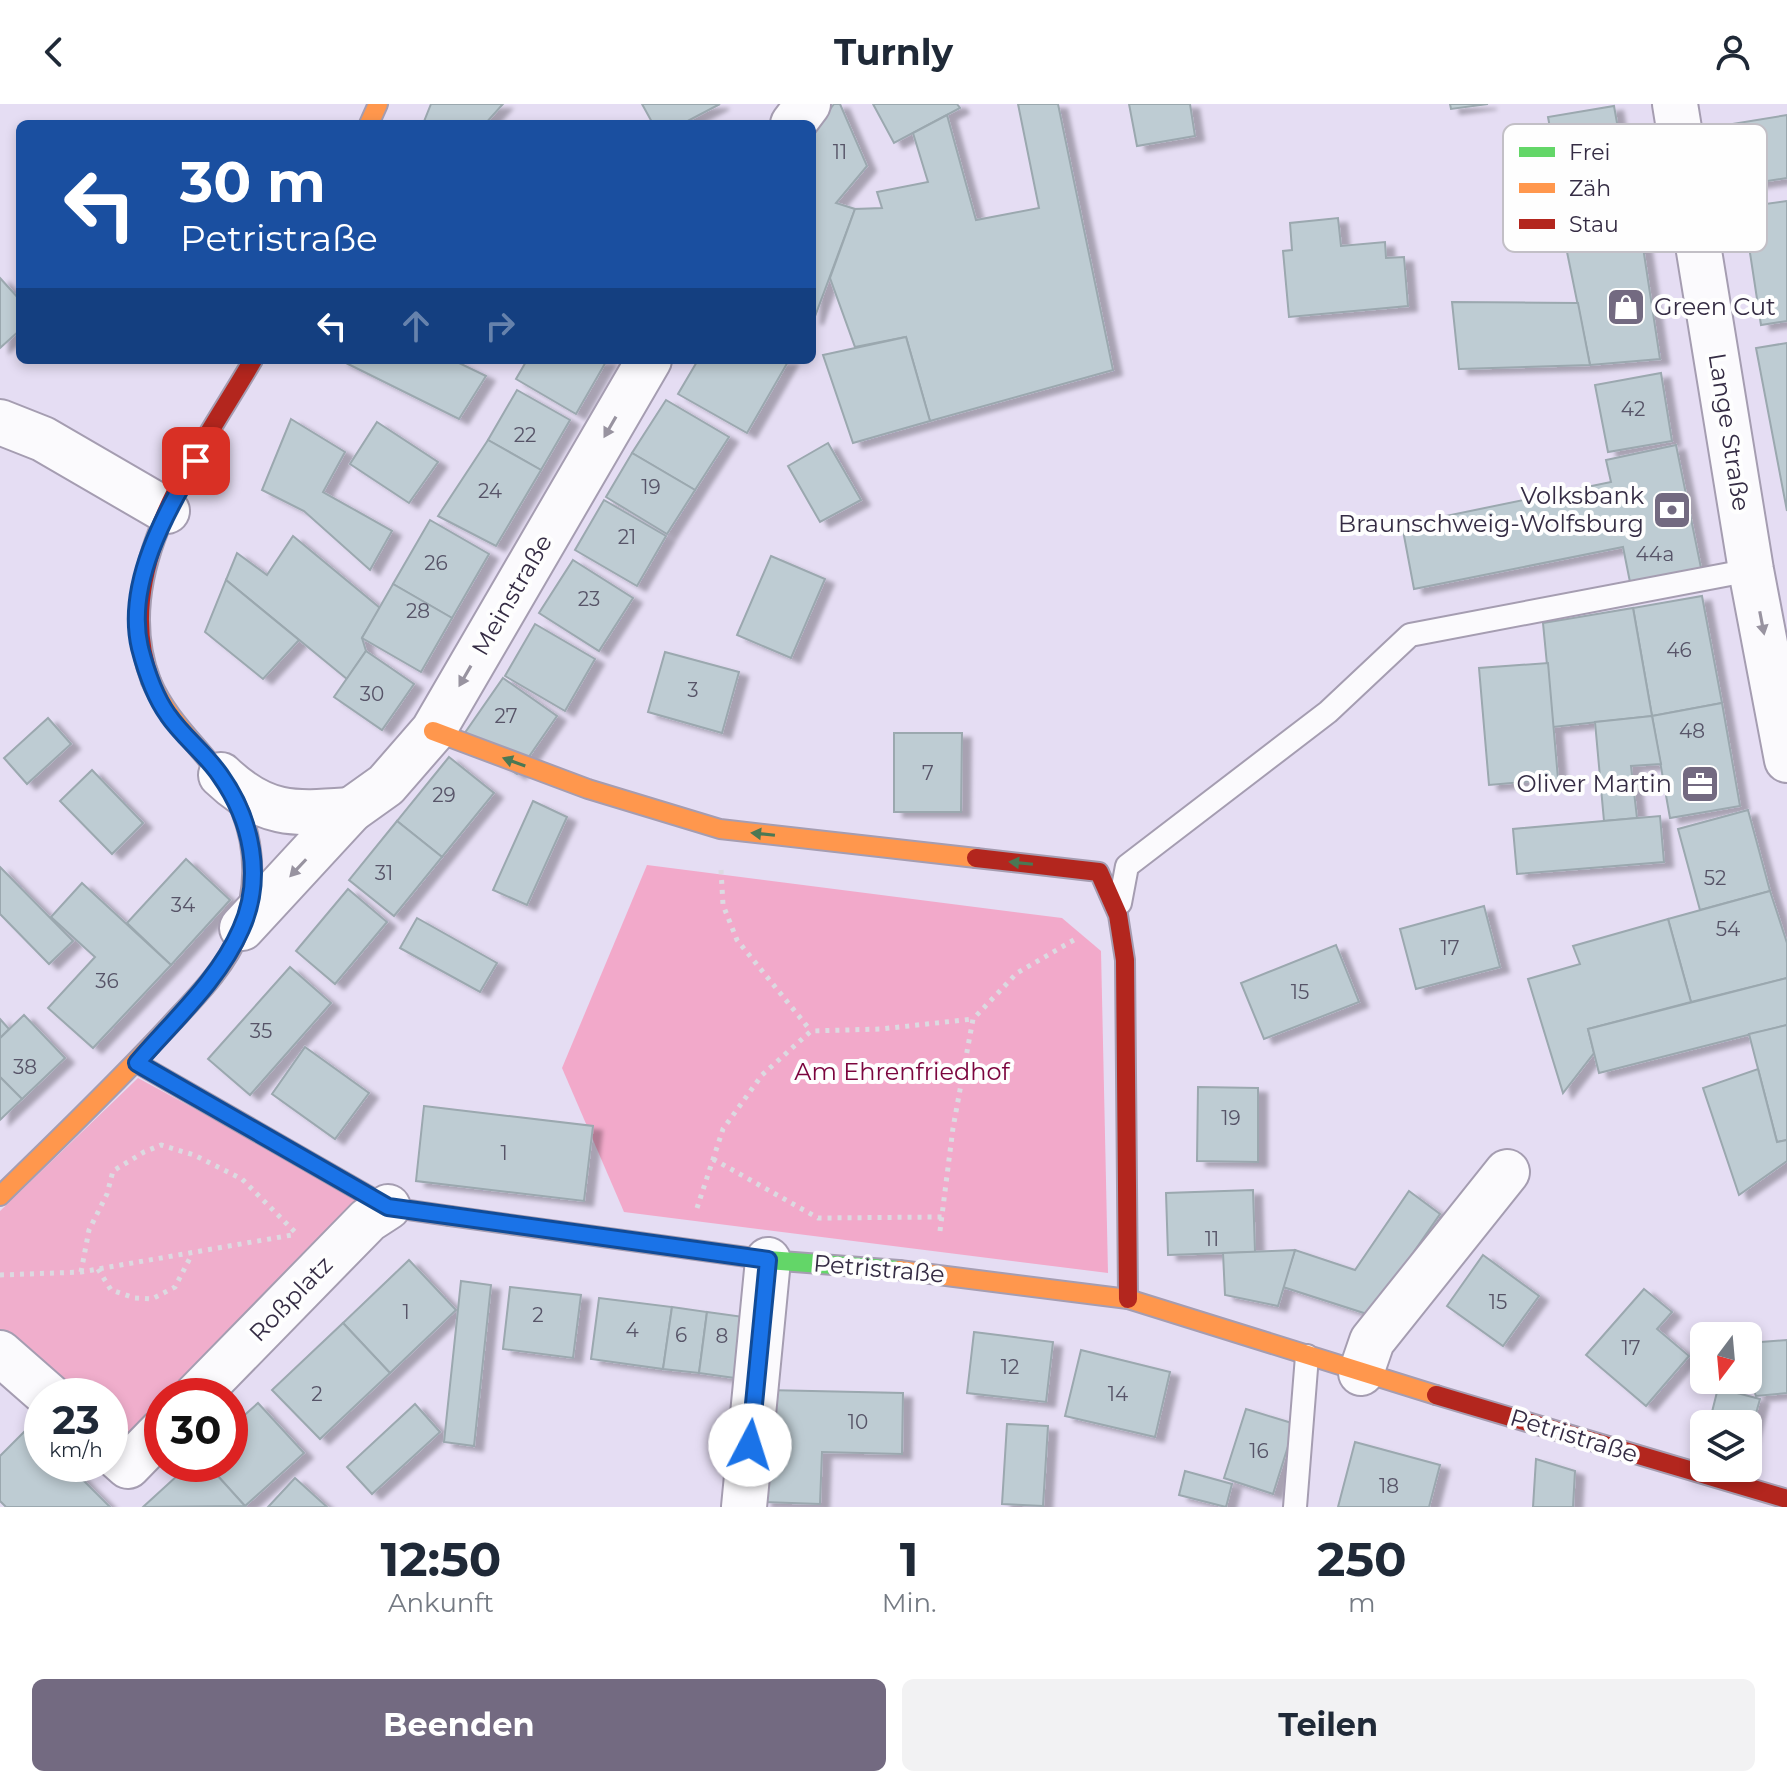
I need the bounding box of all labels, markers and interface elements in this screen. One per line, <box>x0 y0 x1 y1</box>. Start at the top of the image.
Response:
icon: back <box>32 30 76 74</box>
text: Turnly <box>834 30 953 74</box>
icon: person <box>1711 30 1755 74</box>
legend <box>1503 124 1767 252</box>
text: Frei <box>1569 139 1610 166</box>
house number: 11 <box>833 140 847 164</box>
text: 30 m <box>180 148 326 216</box>
icon: left <box>48 152 152 256</box>
text: Zäh <box>1569 175 1611 202</box>
text: Stau <box>1569 211 1619 238</box>
text: Petristraße <box>180 216 378 260</box>
shop icon: Green Cut <box>1605 286 1647 328</box>
place label: Green Cut <box>1654 292 1776 321</box>
icon: left <box>310 304 354 348</box>
icon: ahead <box>394 304 438 348</box>
icon: right <box>478 304 522 348</box>
street label: Lange Straße <box>1703 351 1756 513</box>
house number: 42 <box>1621 397 1645 421</box>
one-way arrow <box>603 416 617 438</box>
house number: 22 <box>514 423 536 447</box>
pin <box>162 427 230 495</box>
icon: arrive <box>174 439 218 483</box>
house number: 19 <box>641 475 661 499</box>
house number: 24 <box>478 479 502 503</box>
place label: Volksbank Braunschweig-Wolfsburg <box>1338 481 1645 538</box>
bank icon: Volksbank Braunschweig-Wolfsburg <box>1651 489 1693 531</box>
house number: 21 <box>618 525 636 549</box>
street label: Meinstraße <box>465 529 558 660</box>
house number: 44a <box>1636 542 1674 566</box>
house number: 26 <box>424 551 448 575</box>
house number: 23 <box>578 587 600 611</box>
house number: 28 <box>406 599 430 623</box>
one-way arrow <box>1756 610 1768 635</box>
house number: 46 <box>1666 638 1692 662</box>
one-way arrow <box>458 665 472 687</box>
house number: 3 <box>687 678 699 702</box>
house number: 30 <box>360 682 384 706</box>
house number: 27 <box>494 704 518 728</box>
house number: 48 <box>1679 719 1705 743</box>
one-way arrow <box>502 755 526 767</box>
house number: 7 <box>922 761 934 785</box>
office icon: Oliver Martin <box>1679 763 1721 805</box>
place label: Oliver Martin <box>1516 769 1672 798</box>
house number: 29 <box>432 783 456 807</box>
one-way arrow <box>750 827 775 840</box>
one-way arrow <box>1008 857 1033 870</box>
one-way arrow <box>290 858 308 877</box>
house number: 31 <box>375 861 393 885</box>
house number: 52 <box>1704 866 1726 890</box>
house number: 34 <box>171 893 195 917</box>
house number: 54 <box>1716 917 1740 941</box>
house number: 17 <box>1441 936 1460 960</box>
house number: 36 <box>95 969 119 993</box>
house number: 15 <box>1291 980 1309 1004</box>
house number: 35 <box>250 1019 272 1043</box>
house number: 38 <box>13 1055 37 1079</box>
park label: Am Ehrenfriedhof <box>794 1057 1011 1086</box>
house number: 19 <box>1221 1106 1241 1130</box>
house number: 1 <box>500 1141 508 1165</box>
house number: 11 <box>1205 1227 1219 1251</box>
street label: Petristraße <box>812 1248 946 1289</box>
street label: Roßplatz <box>243 1250 338 1347</box>
house number: 15 <box>1489 1290 1507 1314</box>
house number: 1 <box>402 1300 410 1324</box>
house number: 2 <box>532 1303 544 1327</box>
house number: 4 <box>625 1318 639 1342</box>
north arrow <box>1690 1322 1762 1394</box>
map controls <box>1690 1322 1762 1482</box>
house number: 6 <box>675 1323 687 1347</box>
house number: 8 <box>716 1324 728 1348</box>
house number: 17 <box>1622 1336 1641 1360</box>
house number: 12 <box>1001 1355 1019 1379</box>
speed limit sign: 30 <box>144 1378 248 1482</box>
house number: 2 <box>311 1382 323 1406</box>
house number: 14 <box>1108 1382 1128 1406</box>
text: 23 <box>52 1395 100 1444</box>
street label: Petristraße <box>1507 1402 1641 1469</box>
position arrow <box>708 1403 792 1487</box>
house number: 10 <box>848 1410 868 1434</box>
button: layers <box>1690 1410 1762 1482</box>
text: km/h <box>49 1438 103 1462</box>
house number: 16 <box>1249 1439 1269 1463</box>
house number: 18 <box>1379 1474 1399 1498</box>
text: 12:50 <box>380 1530 501 1588</box>
text: 1 <box>900 1530 919 1588</box>
text: 250 <box>1317 1530 1407 1588</box>
text: Ankunft <box>388 1587 494 1619</box>
text: Min. <box>882 1587 937 1619</box>
text: m <box>1348 1587 1376 1619</box>
button: Beenden <box>32 1679 886 1771</box>
button: Teilen <box>902 1679 1755 1771</box>

